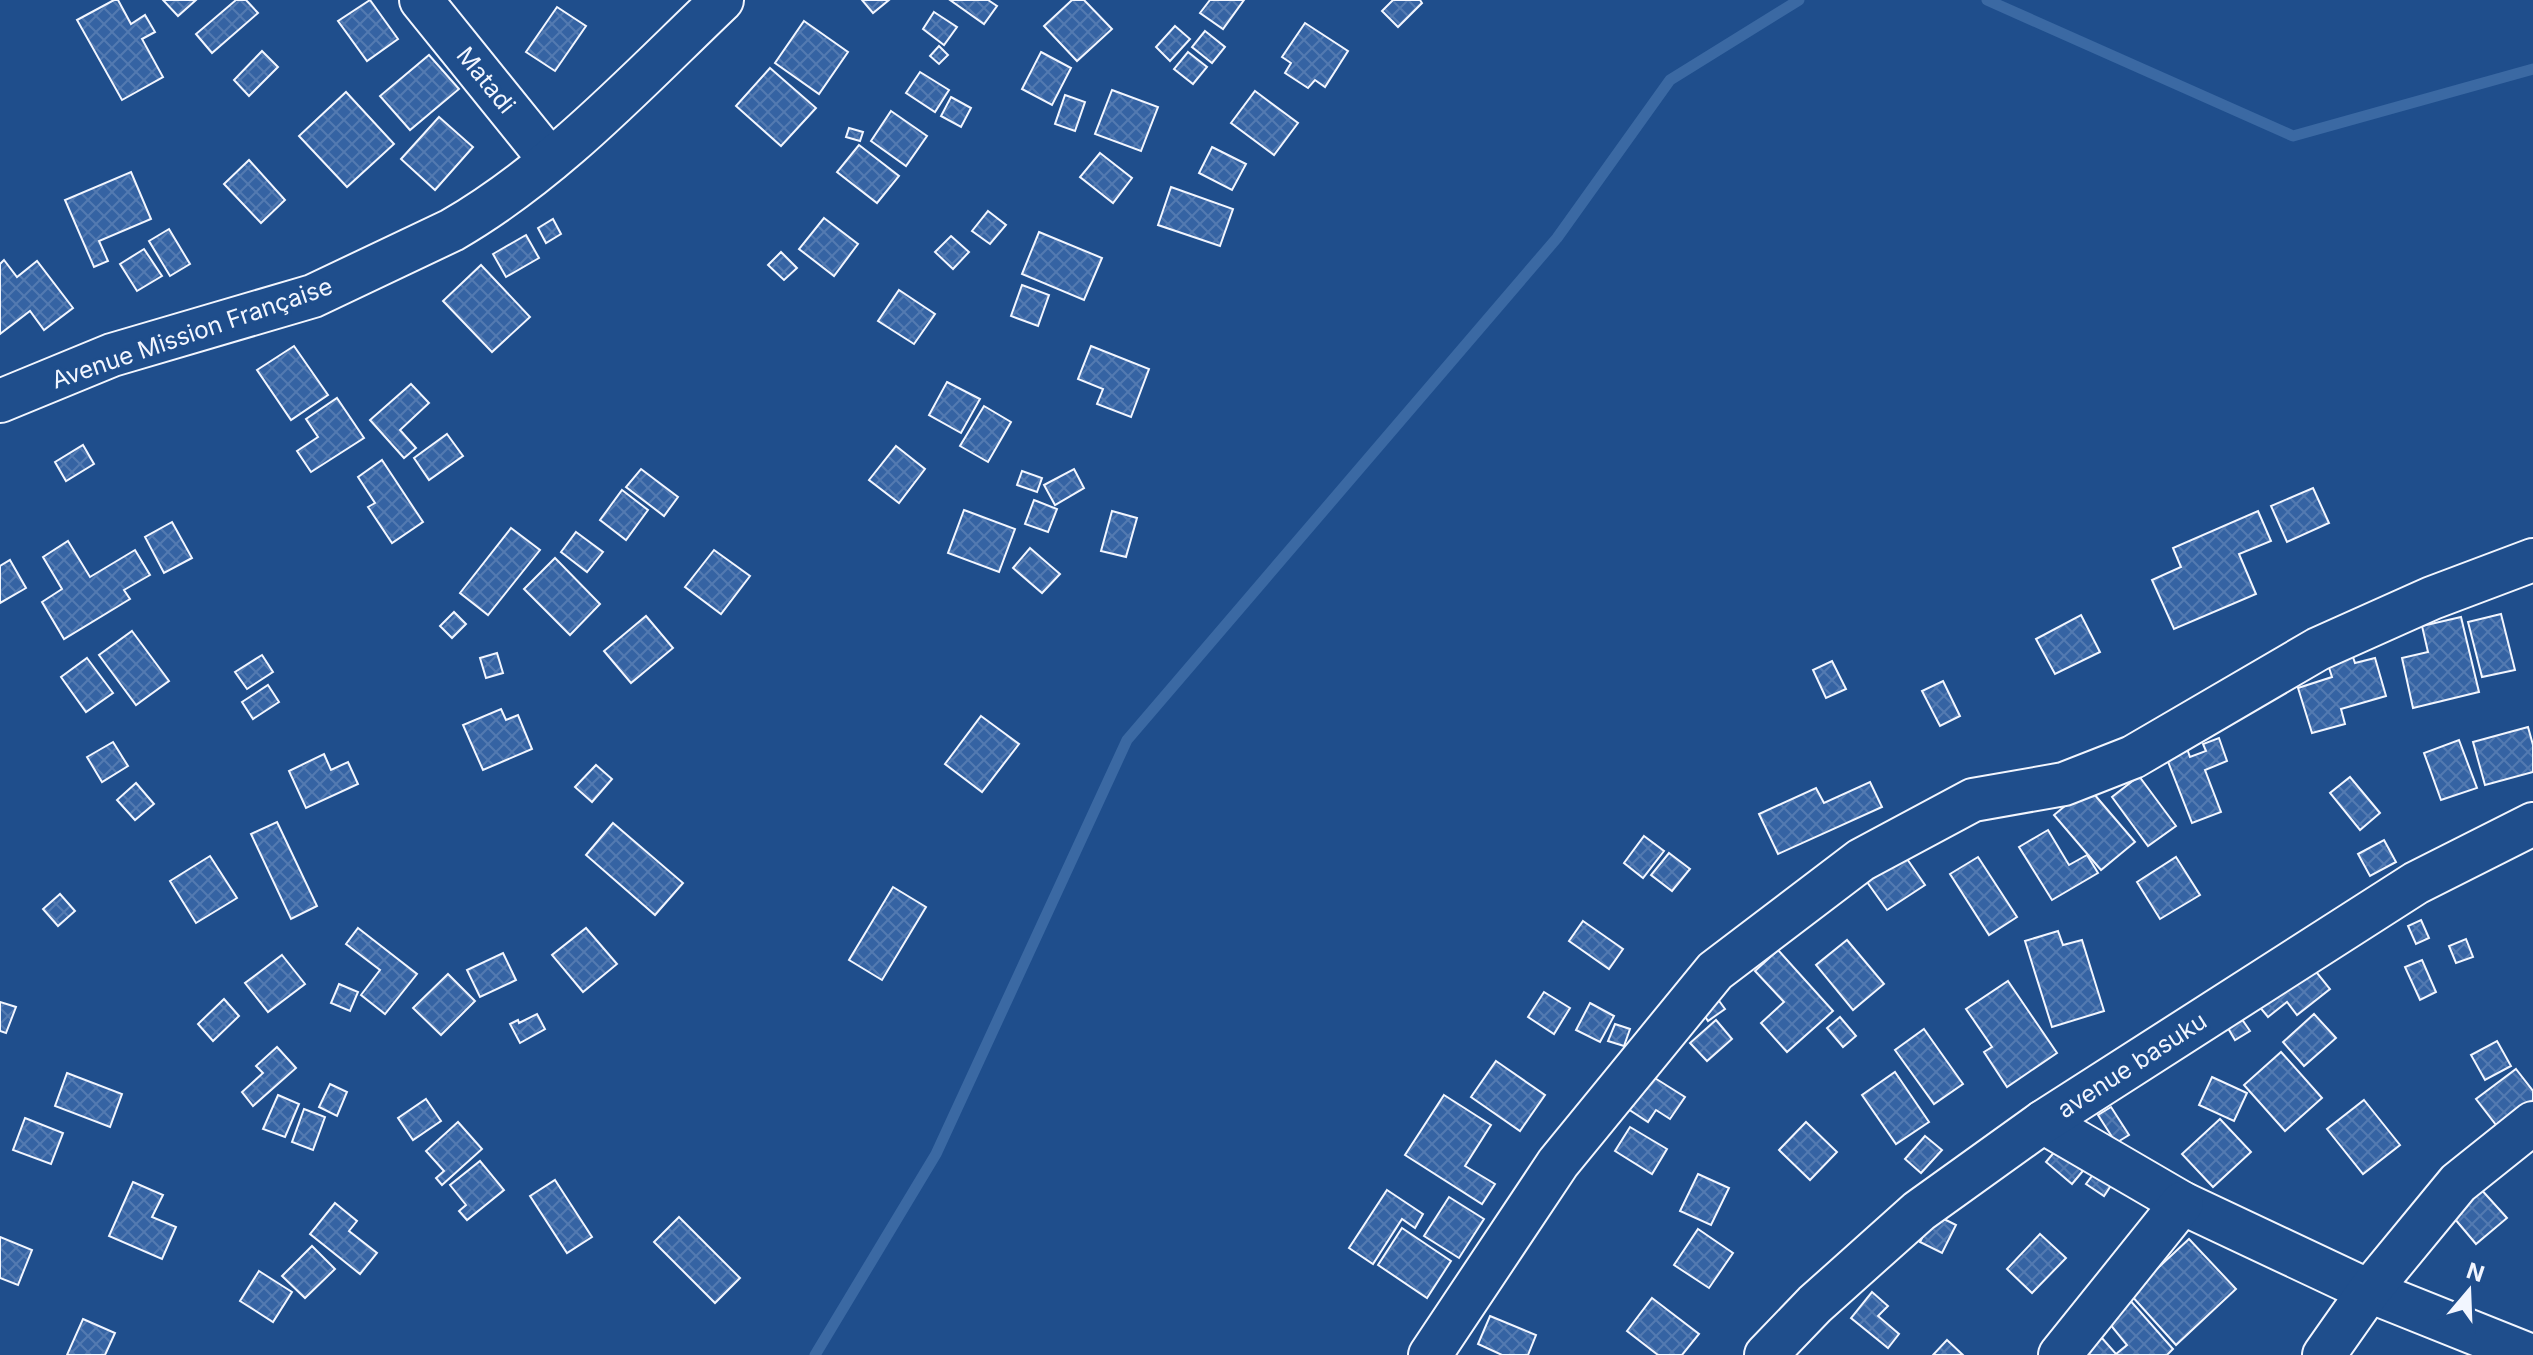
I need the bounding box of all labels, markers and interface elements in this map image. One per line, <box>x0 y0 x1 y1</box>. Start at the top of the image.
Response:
street label: Matadi <box>450 41 522 119</box>
street label: Avenue Mission Française <box>48 271 336 395</box>
street label: avenue basuku <box>2052 1006 2212 1124</box>
north arrow <box>2429 1251 2509 1331</box>
text: N <box>2463 1257 2488 1287</box>

